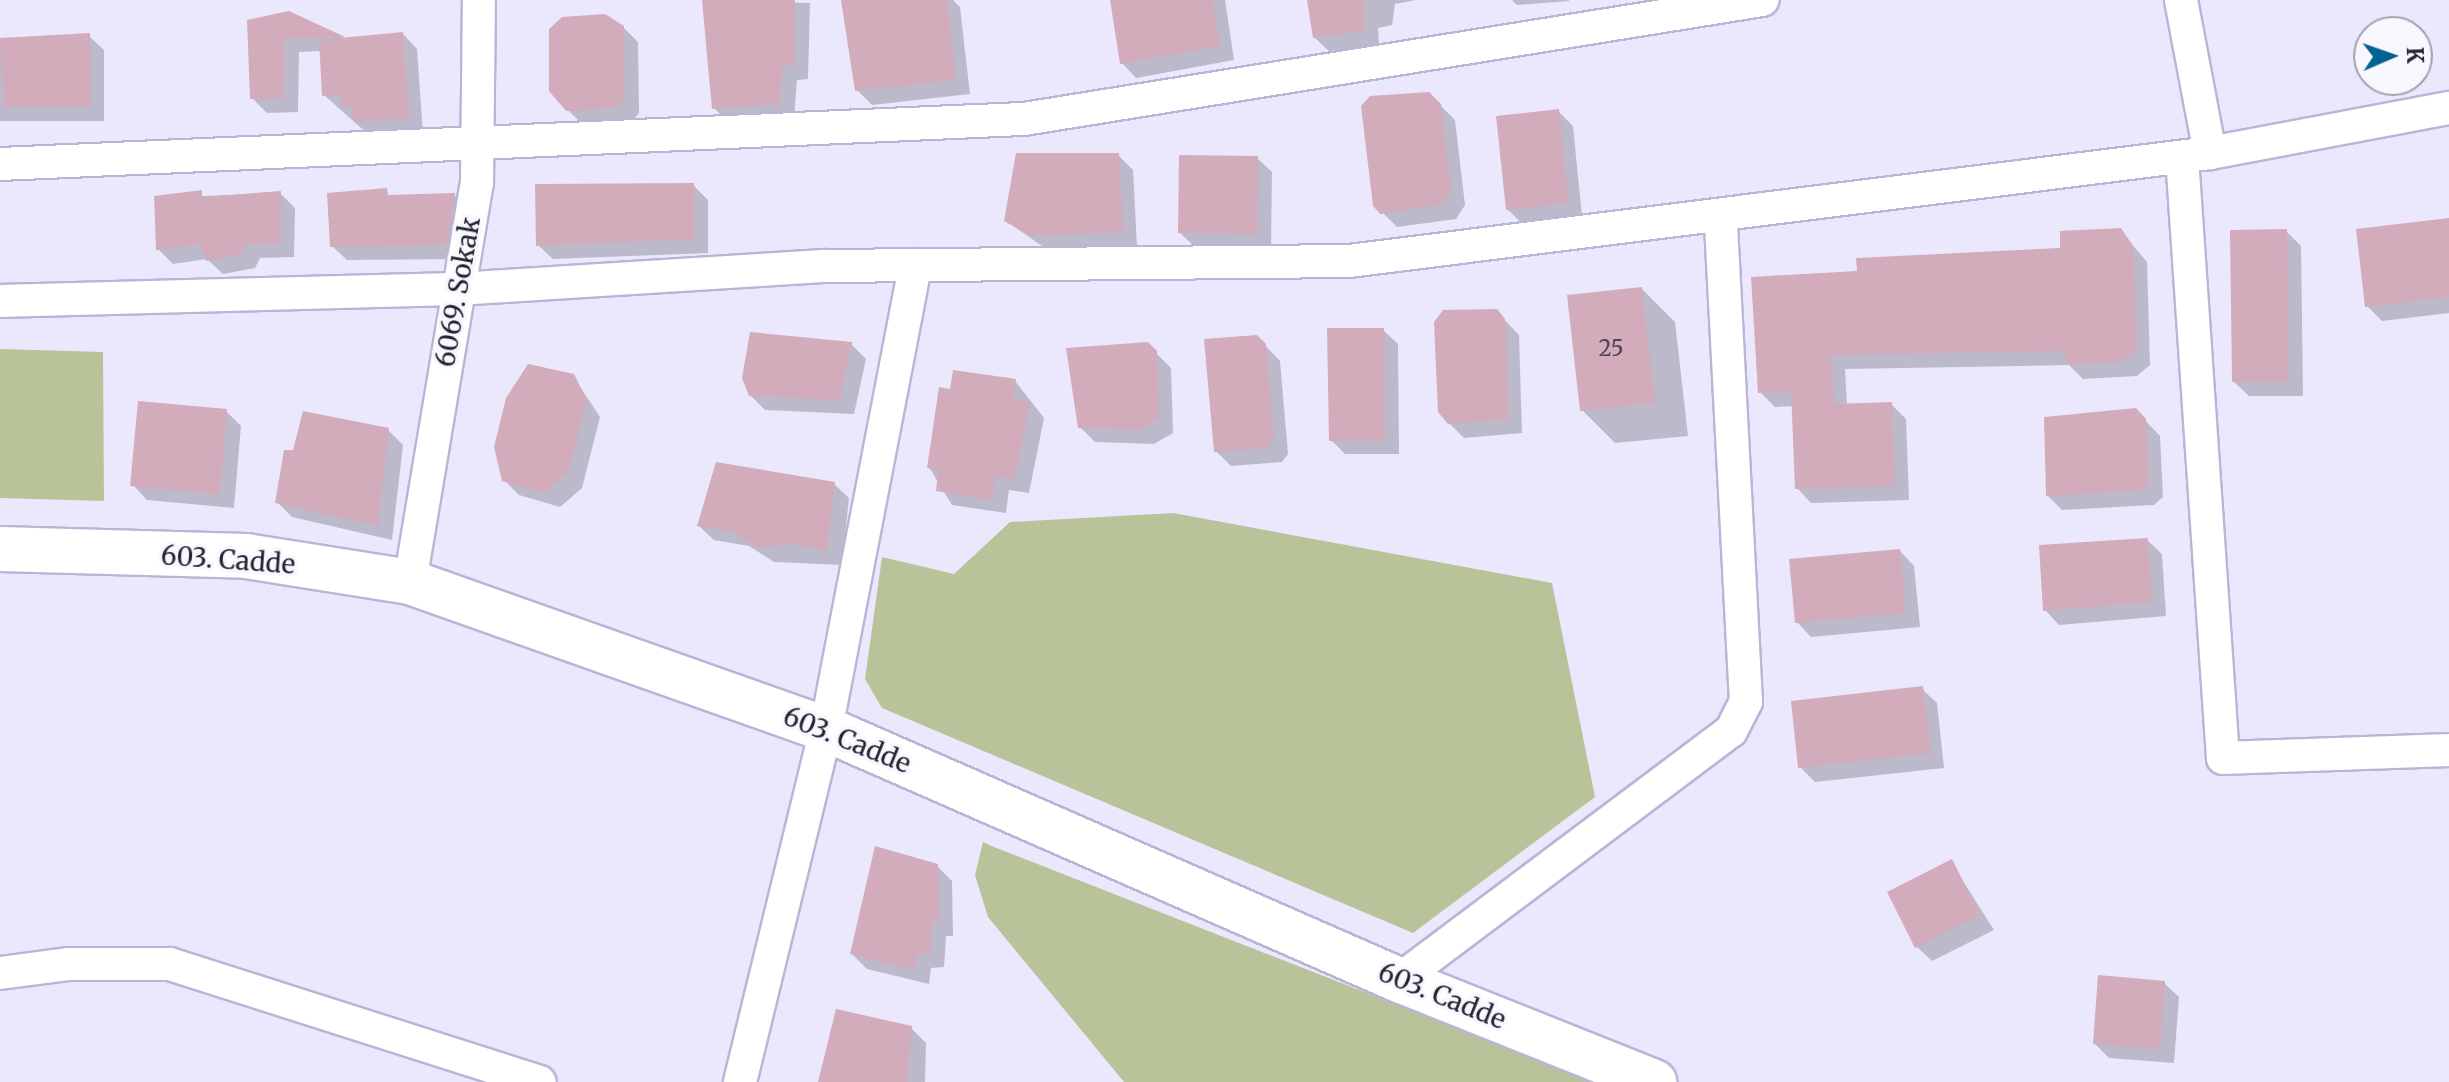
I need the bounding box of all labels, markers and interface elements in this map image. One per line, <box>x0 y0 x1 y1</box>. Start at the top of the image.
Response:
north arrow <box>2353 16 2433 96</box>
text: K <box>2401 47 2429 64</box>
street label: 6069. Sokak <box>429 215 487 369</box>
house number: 25 <box>1598 336 1624 362</box>
street label: 603. Cadde <box>160 540 296 580</box>
street label: 603. Cadde <box>779 700 915 780</box>
street label: 603. Cadde <box>1374 956 1510 1036</box>

